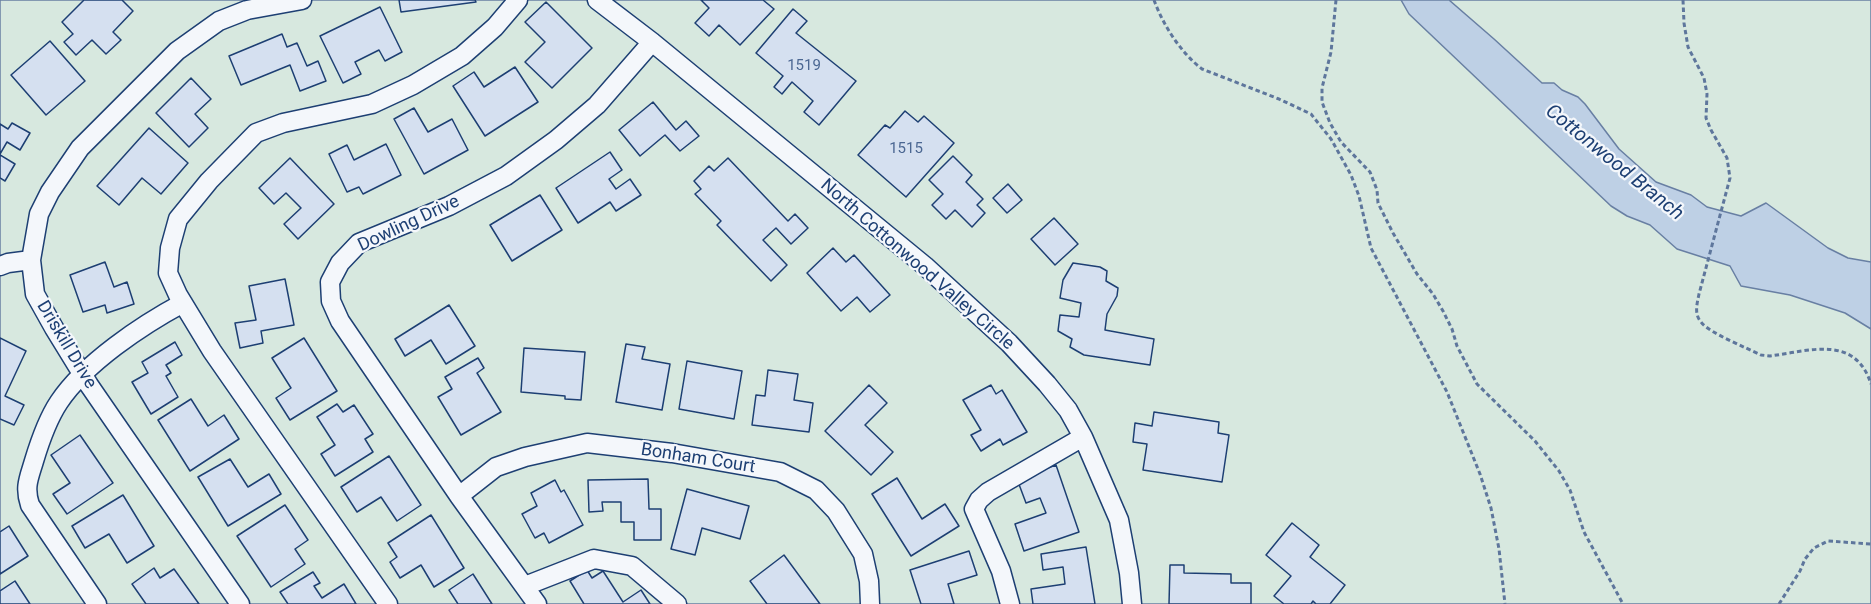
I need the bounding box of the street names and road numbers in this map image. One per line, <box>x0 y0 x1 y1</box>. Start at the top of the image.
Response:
street label: North Cottonwood Valley Circle <box>816 175 1018 355</box>
street label: Dowling Drive <box>355 191 463 257</box>
street label: Driskill Drive <box>31 297 101 393</box>
street label: Bonham Court <box>639 439 757 479</box>

